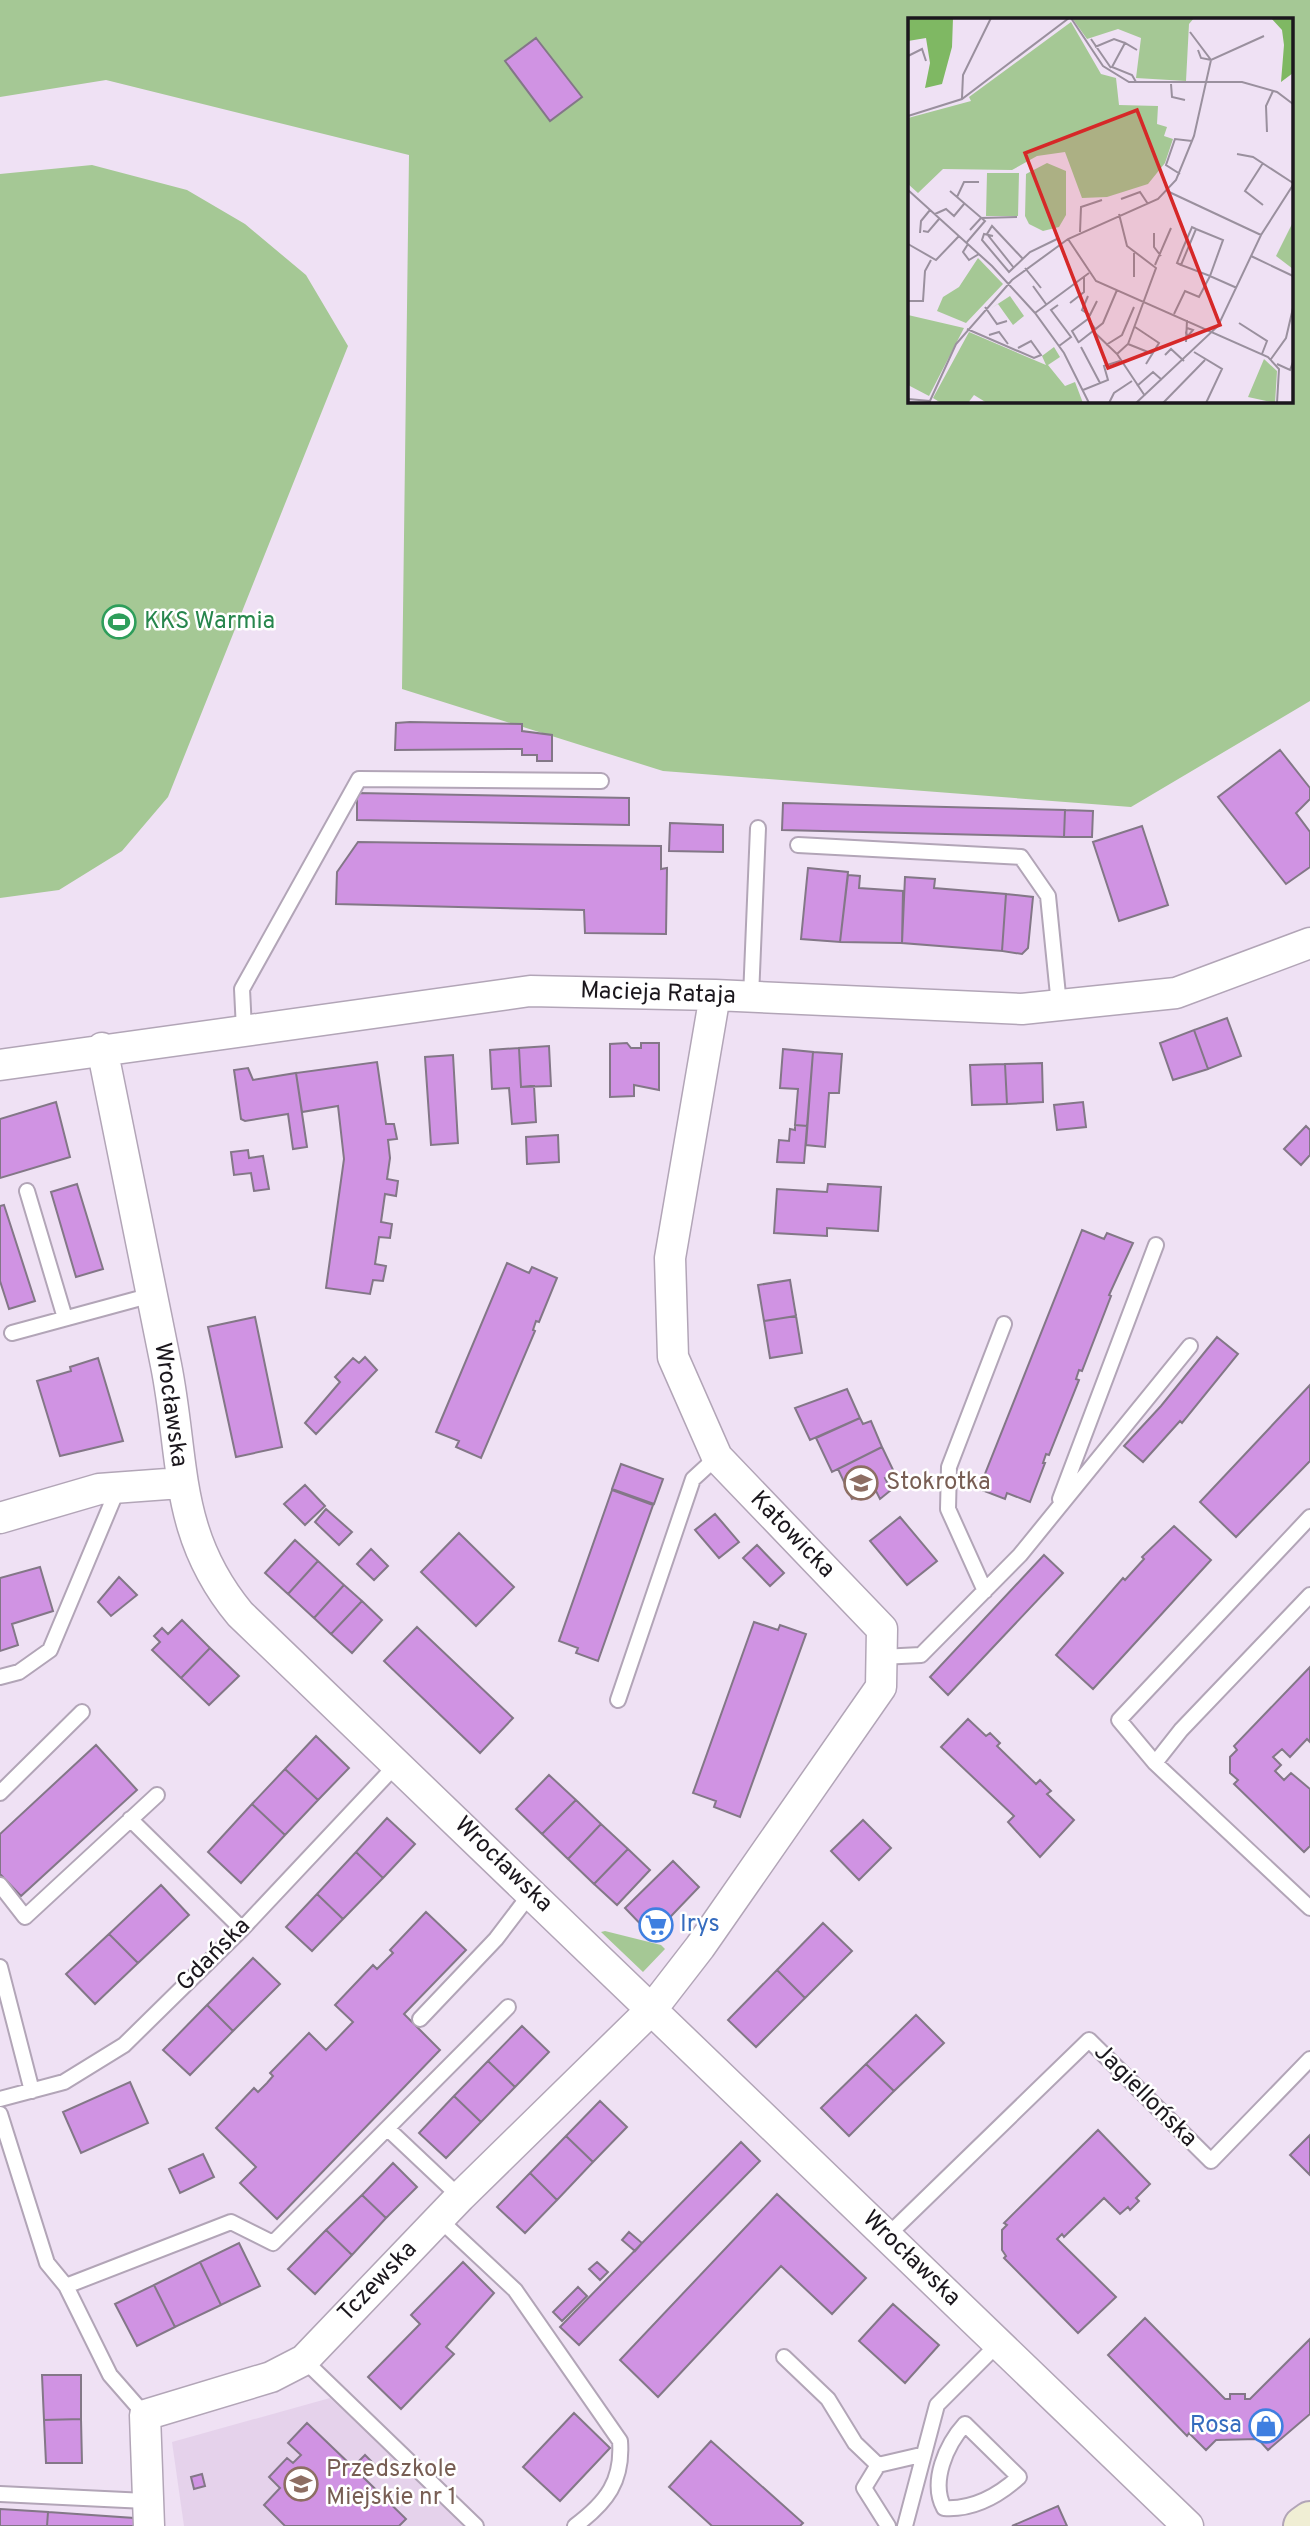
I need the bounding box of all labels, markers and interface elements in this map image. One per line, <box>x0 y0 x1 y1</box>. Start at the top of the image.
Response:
inset map <box>908 18 1292 402</box>
sports icon: KKS Warmia <box>100 603 138 641</box>
place label: KKS Warmia <box>144 607 275 637</box>
street label: Macieja Rataja <box>580 976 736 1012</box>
street label: Wrocławska <box>146 1341 194 1469</box>
school or university icon: Stokrotka <box>842 1464 880 1502</box>
place label: Stokrotka <box>886 1468 991 1498</box>
street label: Katowicka <box>743 1485 841 1585</box>
street label: Wrocławska <box>448 1811 558 1919</box>
supermarket icon: Irys <box>637 1906 675 1944</box>
place label: Irys <box>680 1910 720 1940</box>
street label: Gdańska <box>171 1912 257 1998</box>
street label: Jagiellońska <box>1087 2038 1203 2154</box>
street label: Wrocławska <box>856 2205 966 2313</box>
street label: Tczewska <box>332 2235 424 2329</box>
shop icon: Rosa <box>1247 2407 1285 2445</box>
place label: Rosa <box>1190 2411 1242 2441</box>
place label: Przedszkole Miejskie nr 1 <box>326 2455 457 2513</box>
school or university icon: Przedszkole Miejskie nr 1 <box>282 2465 320 2503</box>

